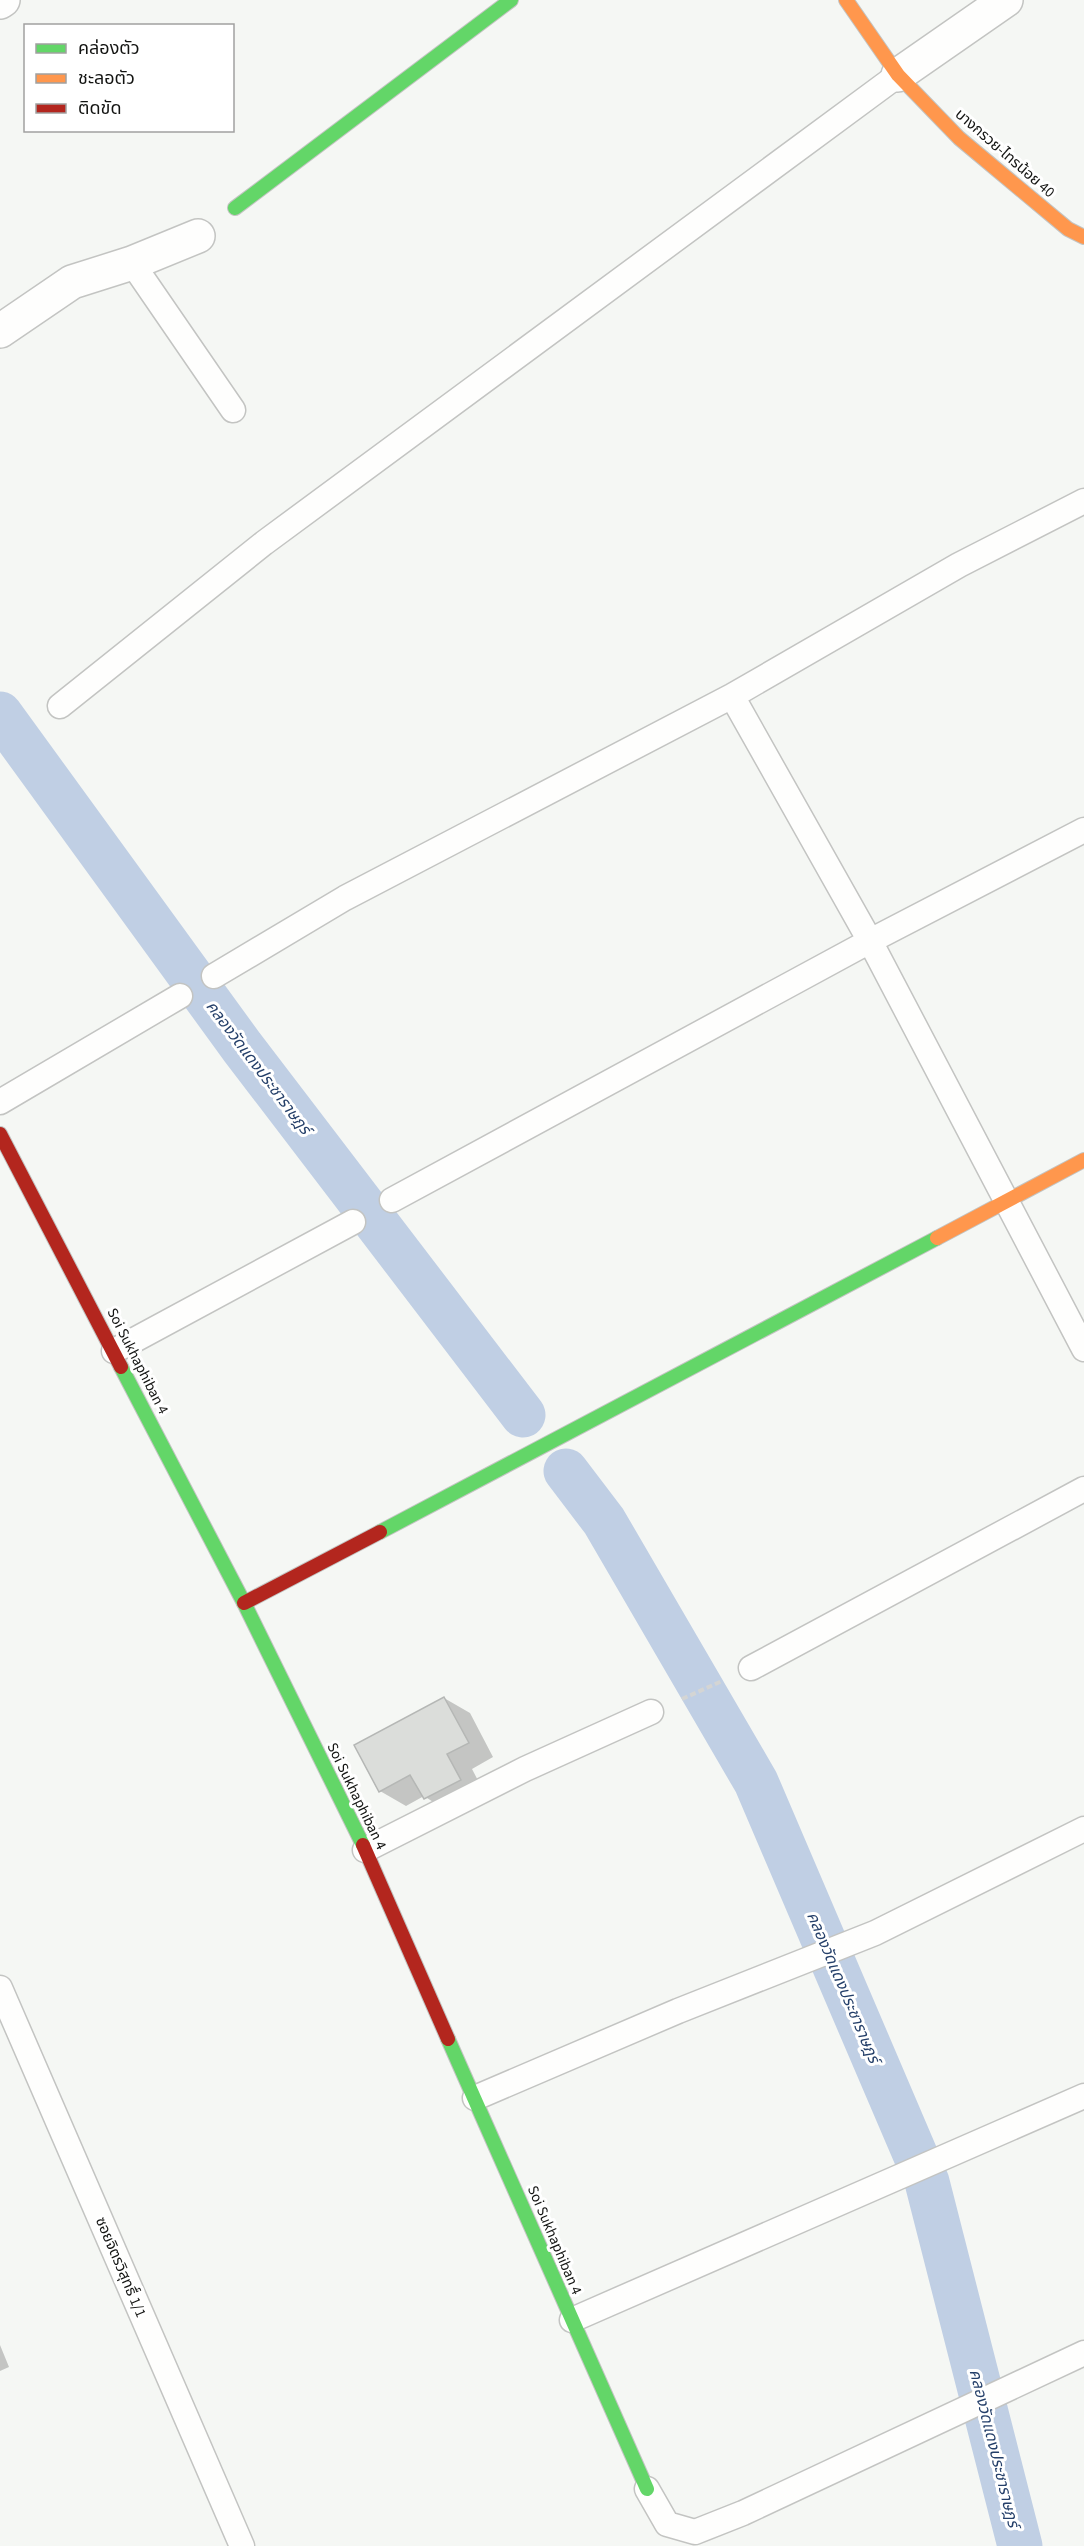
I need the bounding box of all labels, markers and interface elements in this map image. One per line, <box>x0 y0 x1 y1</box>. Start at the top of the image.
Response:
legend <box>24 24 234 132</box>
text: คล่องตัว <box>78 36 140 61</box>
text: ชะลอตัว <box>78 66 135 91</box>
text: ติดขัด <box>78 96 121 121</box>
street label: บางกรวย-ไทรน้อย 40 <box>950 104 1059 203</box>
water label: คลองวัดแดงประชาราษฎร์ <box>201 996 318 1142</box>
street label: Soi Sukhaphiban 4 <box>102 1304 174 1418</box>
street label: Soi Sukhaphiban 4 <box>322 1739 392 1854</box>
water label: คลองวัดแดงประชาราษฎร์ <box>801 1909 886 2070</box>
street label: Soi Sukhaphiban 4 <box>522 2182 587 2298</box>
street label: ซอยจิตรวิสุทธื์ 1/1 <box>90 2214 151 2321</box>
water label: คลองวัดแดงประชาราษฎร์ <box>964 2367 1025 2533</box>

